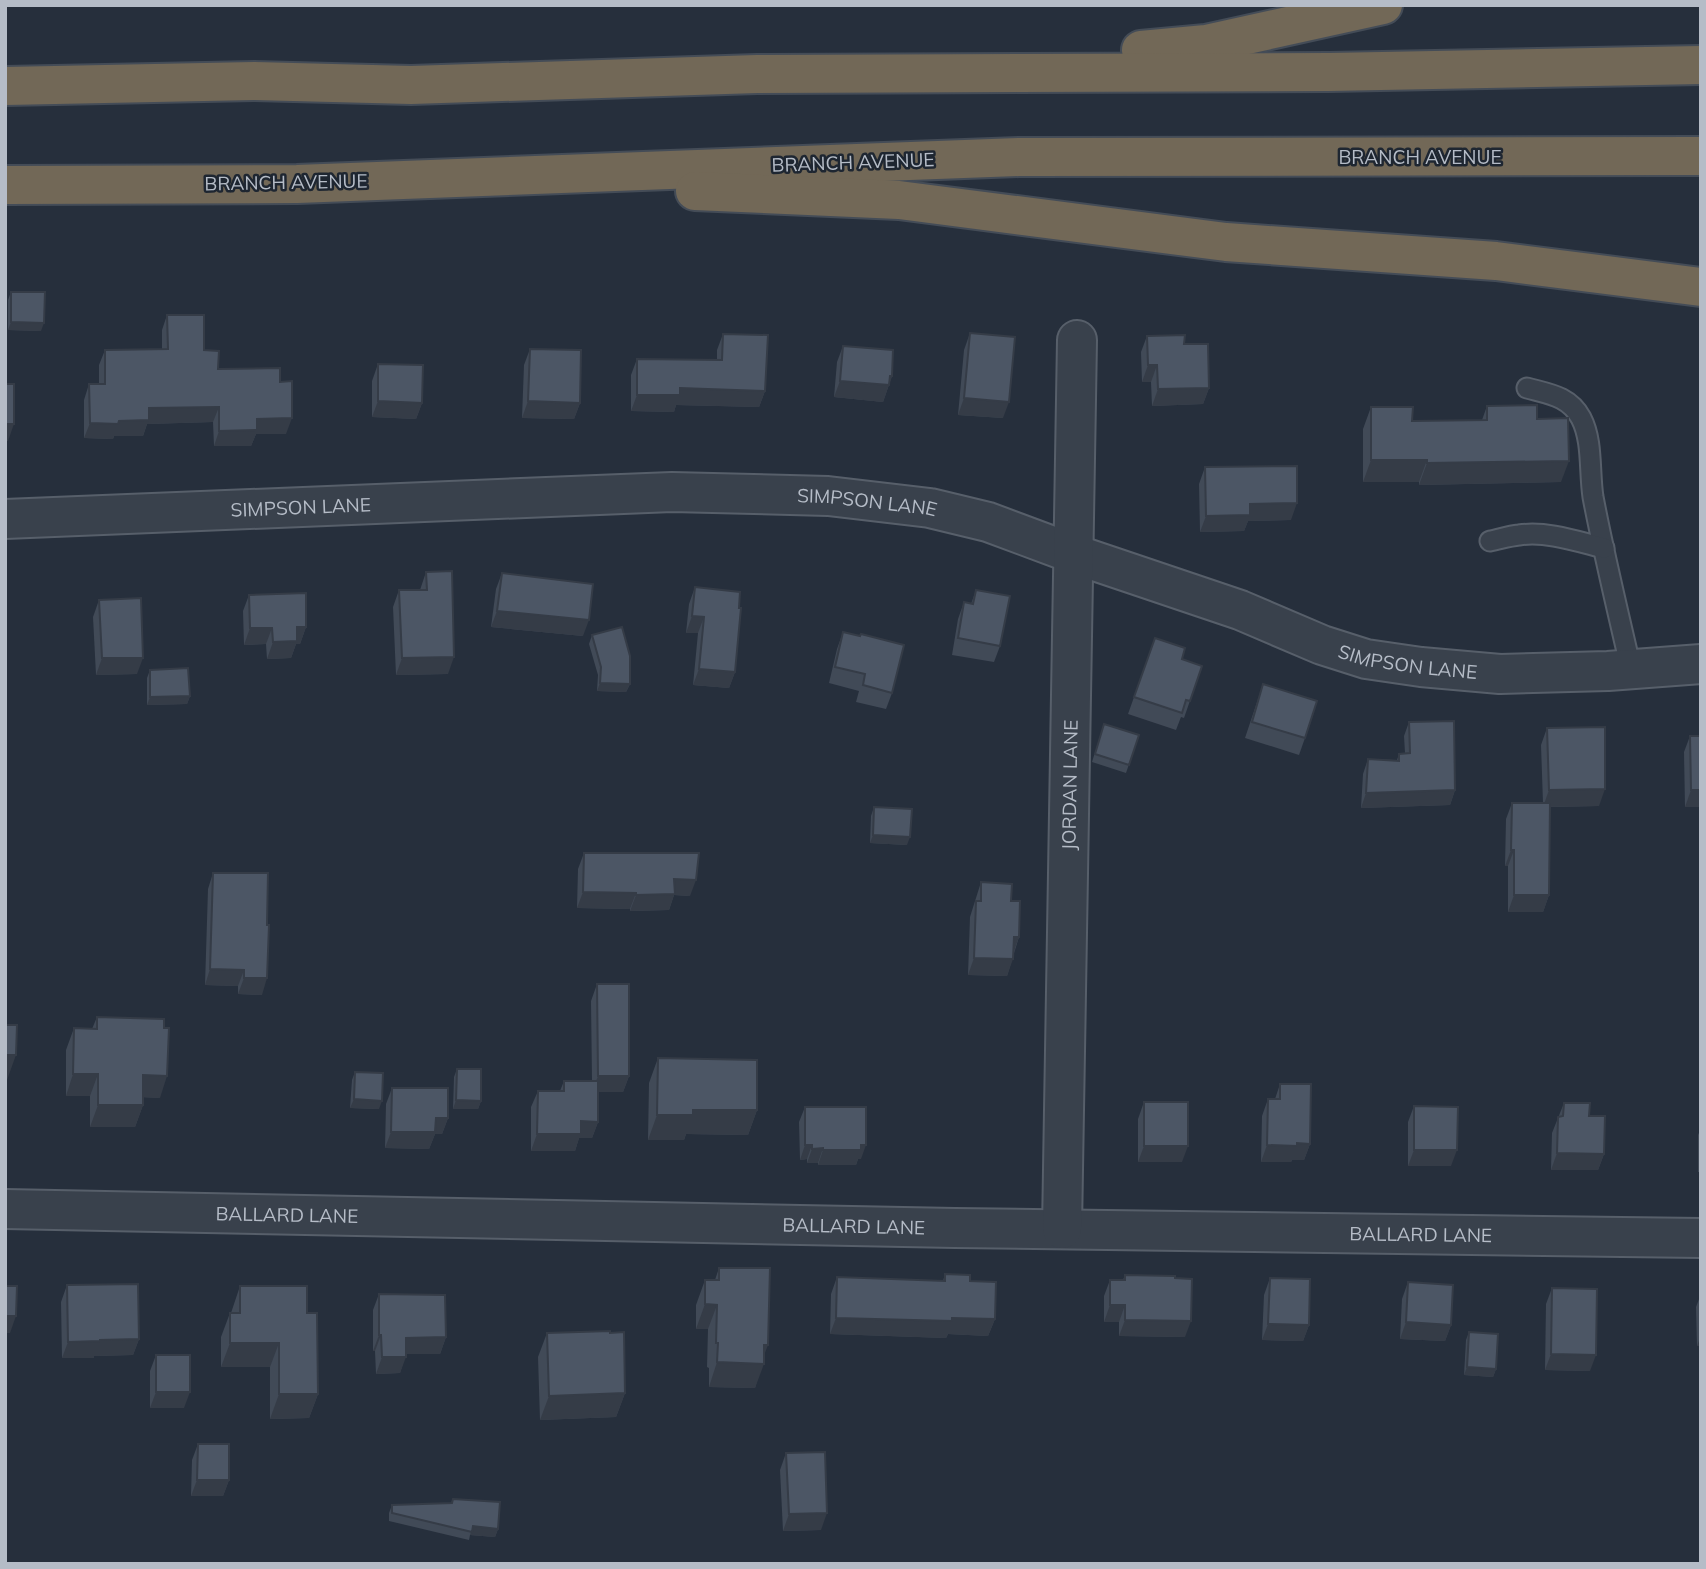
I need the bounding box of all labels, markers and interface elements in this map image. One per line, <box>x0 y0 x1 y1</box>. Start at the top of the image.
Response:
street label: BRANCH AVENUE <box>1338 145 1502 169</box>
street label: BRANCH AVENUE <box>771 147 935 177</box>
street label: BRANCH AVENUE <box>204 169 368 195</box>
street label: SIMPSON LANE <box>797 483 940 521</box>
street label: SIMPSON LANE <box>230 492 371 522</box>
street label: SIMPSON LANE <box>1335 639 1478 684</box>
street label: JORDAN LANE <box>1056 720 1083 851</box>
street label: BALLARD LANE <box>215 1201 359 1228</box>
street label: BALLARD LANE <box>782 1213 925 1239</box>
street label: BALLARD LANE <box>1349 1221 1492 1247</box>

